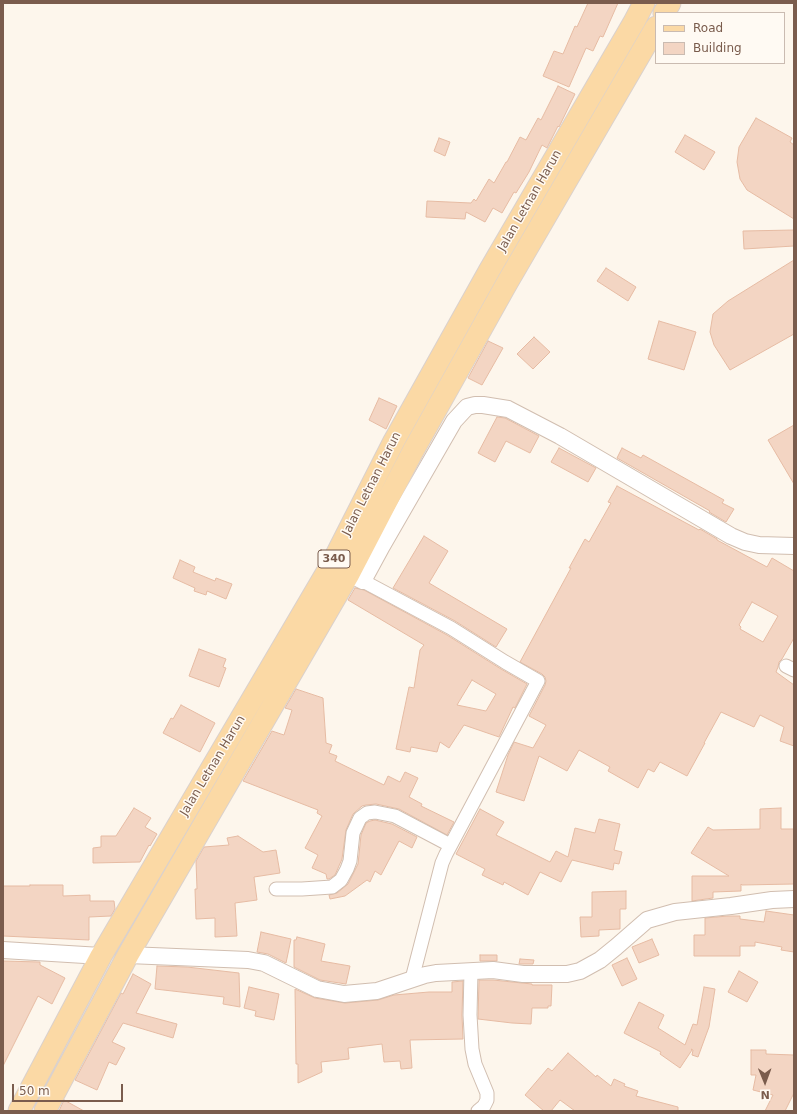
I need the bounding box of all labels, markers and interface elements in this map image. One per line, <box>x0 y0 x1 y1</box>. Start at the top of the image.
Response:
legend <box>655 12 785 64</box>
text: Road <box>693 21 723 35</box>
text: Building <box>693 41 742 55</box>
street label: Jalan Letnan Harun <box>495 148 565 254</box>
street label: Jalan Letnan Harun <box>340 430 404 538</box>
road number: 340 <box>318 550 350 568</box>
street label: Jalan Letnan Harun <box>177 713 249 819</box>
north arrow <box>745 1062 785 1102</box>
scale bar <box>14 1076 125 1102</box>
text: 50 m <box>19 1084 50 1098</box>
text: N <box>760 1088 770 1101</box>

